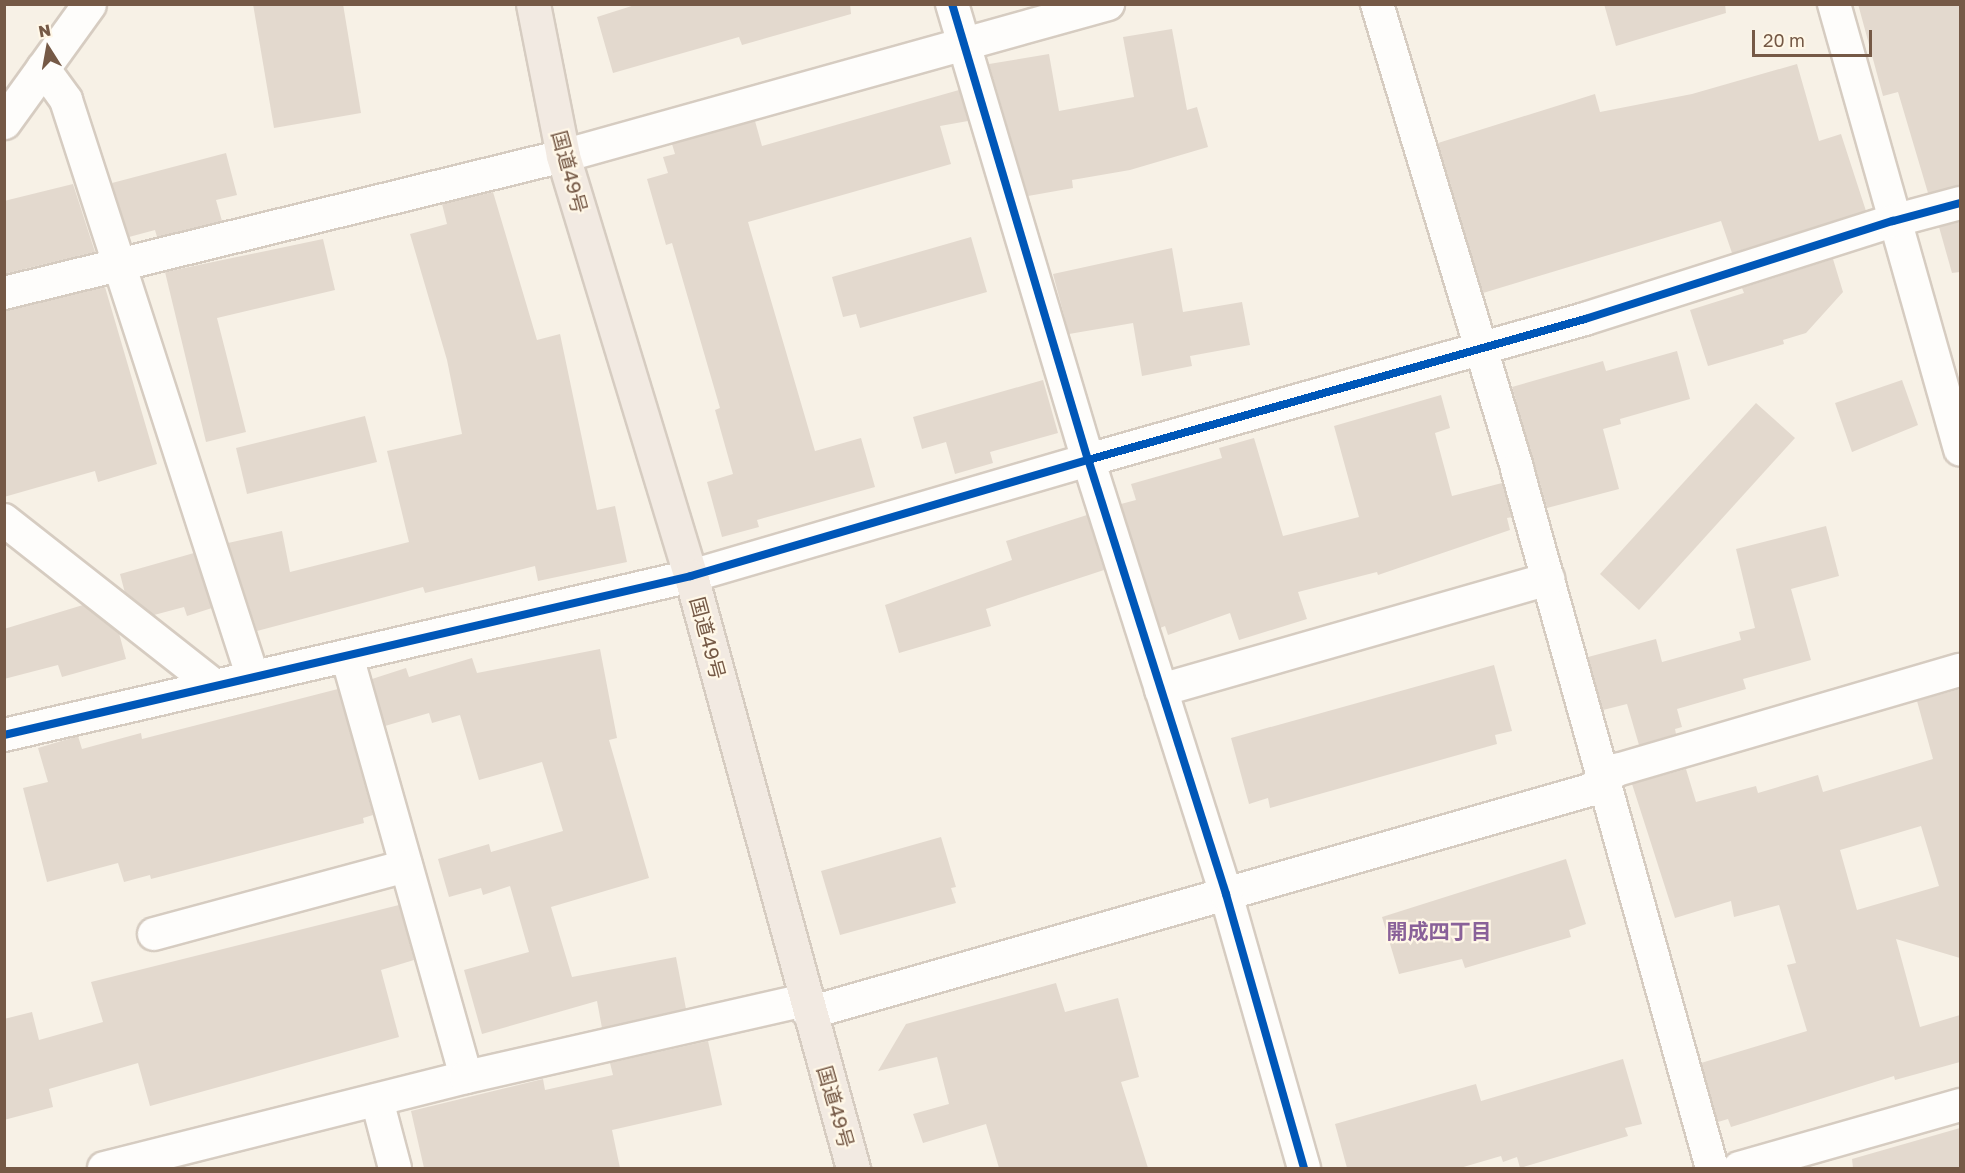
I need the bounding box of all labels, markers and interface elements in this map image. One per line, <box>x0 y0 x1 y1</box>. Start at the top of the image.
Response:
north arrow <box>18 18 78 78</box>
scale bar <box>1755 18 1875 56</box>
text: N <box>37 19 52 41</box>
text: 20 m <box>1763 29 1805 51</box>
street label: 国道49号 <box>547 128 593 216</box>
street label: 国道49号 <box>685 594 731 682</box>
district label: 開成四丁目 <box>1387 918 1491 944</box>
street label: 国道49号 <box>813 1063 859 1151</box>

